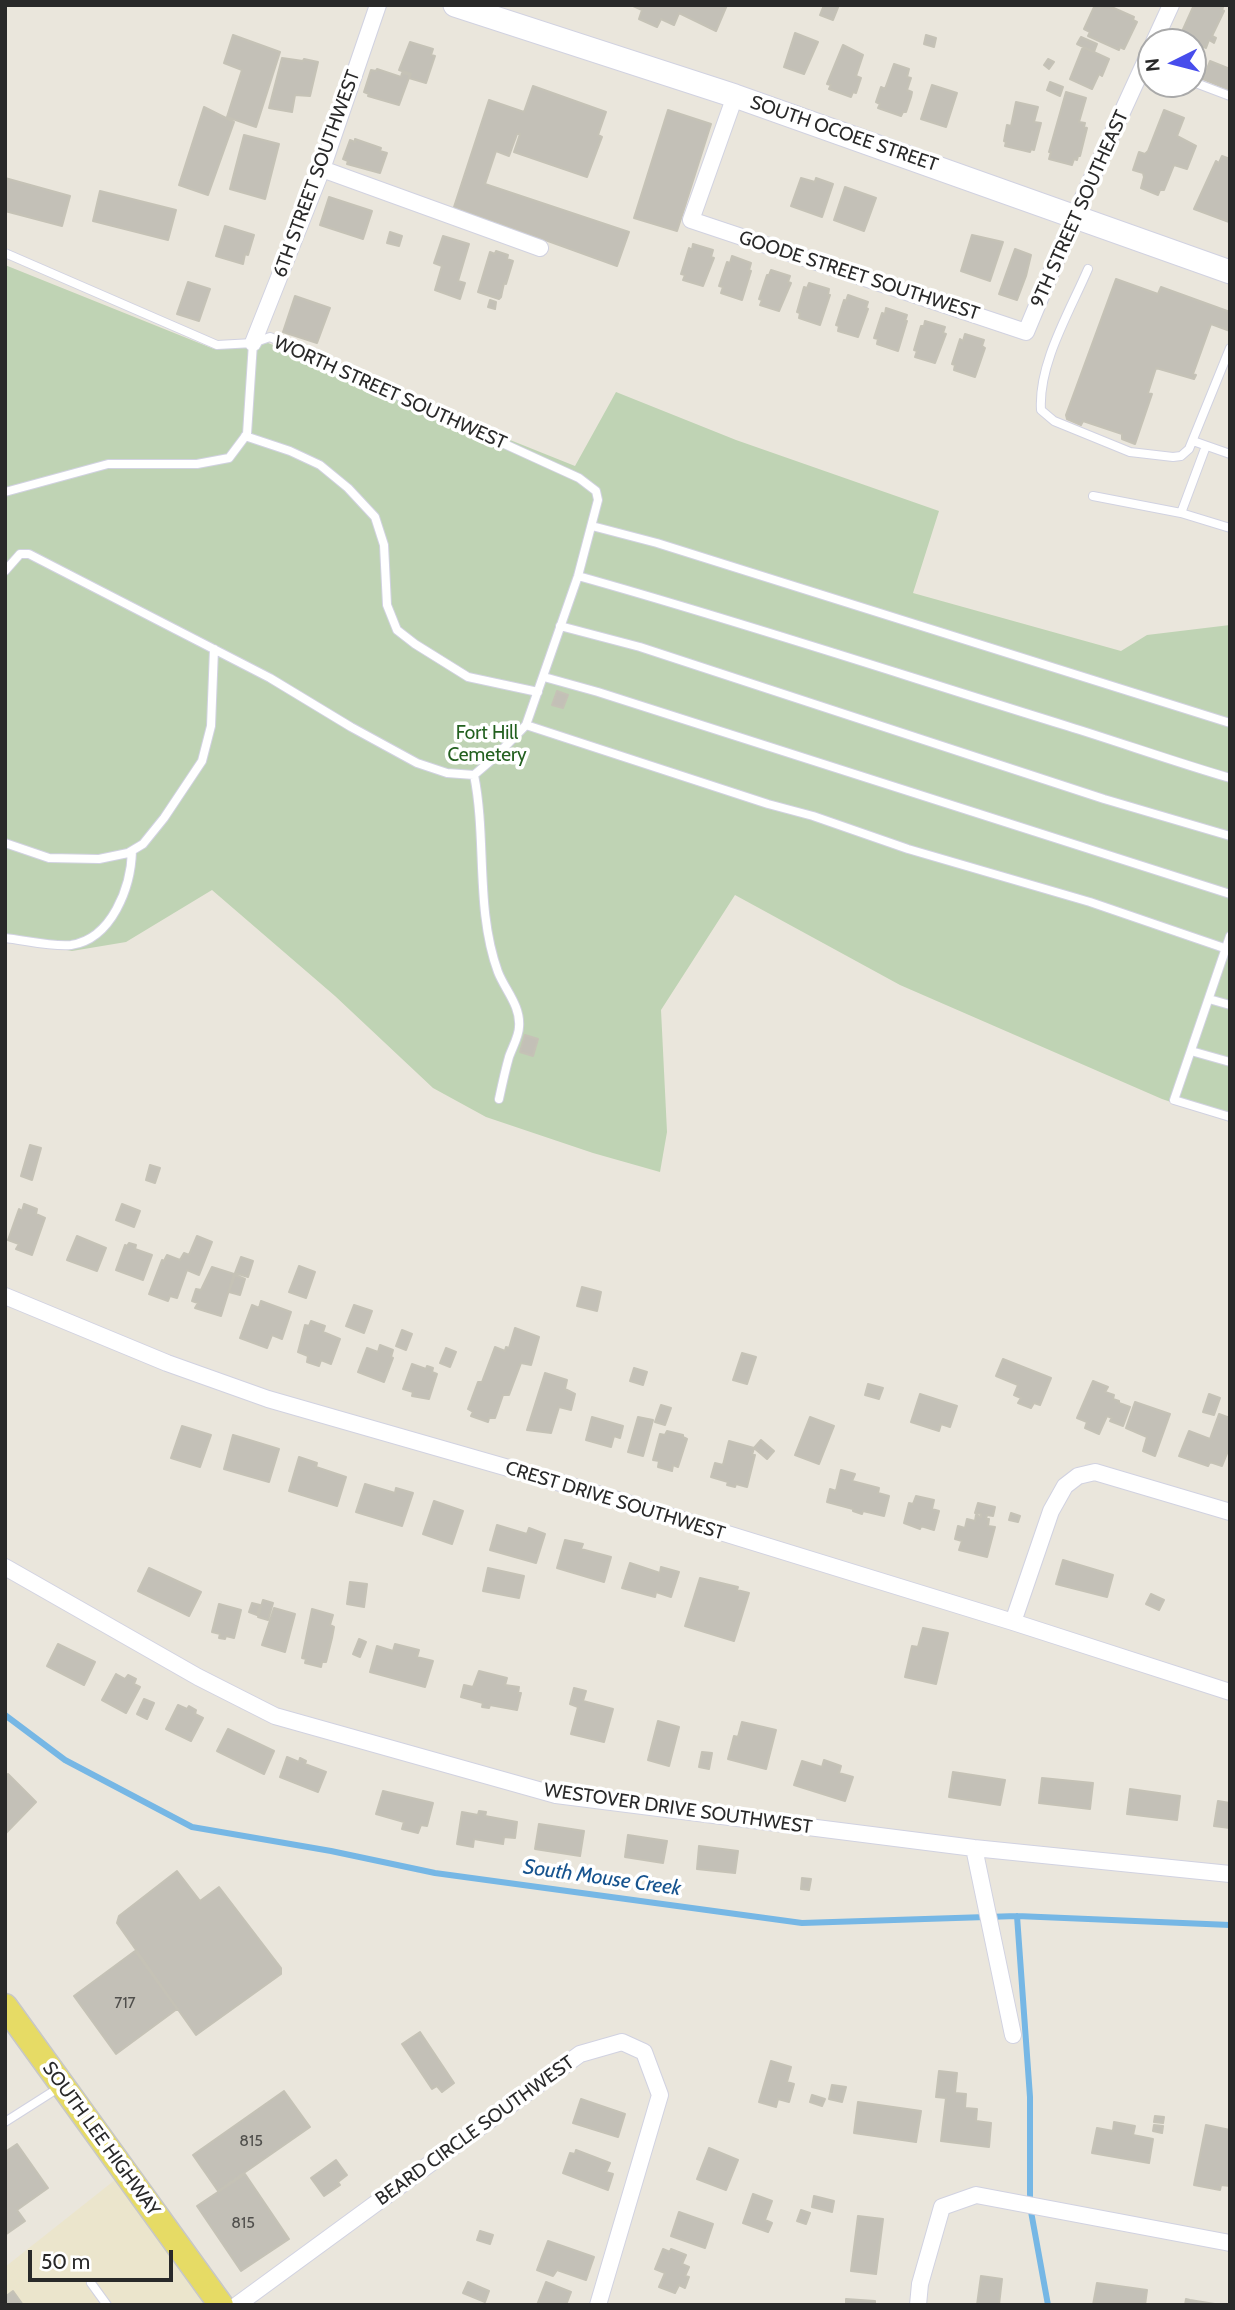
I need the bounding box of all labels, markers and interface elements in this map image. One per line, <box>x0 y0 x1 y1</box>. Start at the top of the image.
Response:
north arrow <box>1137 28 1207 98</box>
text: N <box>1140 57 1165 73</box>
street label: 6TH STREET SOUTHWEST <box>269 67 365 281</box>
street label: SOUTH OCOEE STREET <box>747 91 941 177</box>
street label: 9TH STREET SOUTHEAST <box>1026 107 1134 311</box>
street label: GOODE STREET SOUTHWEST <box>736 226 982 326</box>
street label: WORTH STREET SOUTHWEST <box>270 331 510 455</box>
park label: Fort Hill Cemetery <box>447 722 527 766</box>
street label: CREST DRIVE SOUTHWEST <box>502 1457 728 1545</box>
street label: WESTOVER DRIVE SOUTHWEST <box>542 1779 814 1839</box>
water label: South Mouse Creek <box>522 1854 682 1902</box>
house number: 717 <box>114 1993 136 2013</box>
street label: BEARD CIRCLE SOUTHWEST <box>371 2051 579 2211</box>
street label: SOUTH LEE HIGHWAY <box>37 2057 165 2221</box>
house number: 815 <box>239 2131 263 2151</box>
house number: 815 <box>231 2213 255 2233</box>
scale bar <box>32 2236 177 2280</box>
text: 50 m <box>41 2249 90 2274</box>

